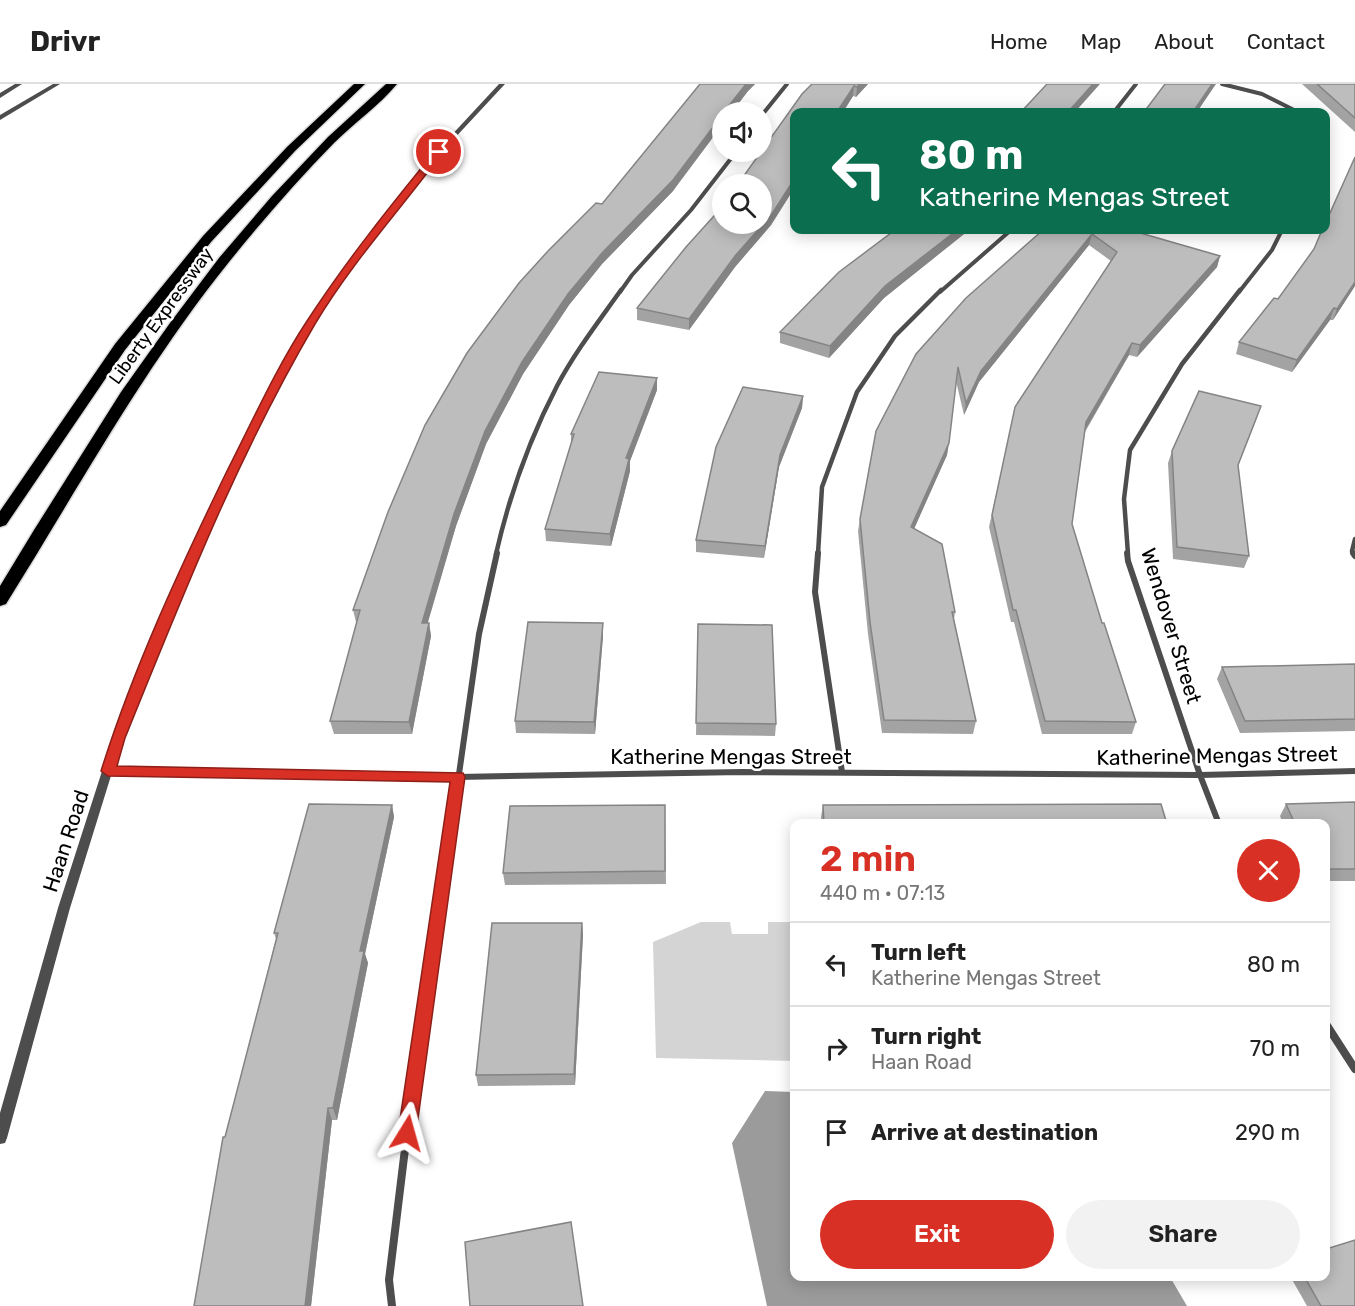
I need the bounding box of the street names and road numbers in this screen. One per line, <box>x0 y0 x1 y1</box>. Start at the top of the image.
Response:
street label: Liberty Expressway <box>104 244 218 388</box>
street label: Wendover Street <box>1136 545 1207 707</box>
street label: Katherine Mengas Street <box>1096 741 1338 770</box>
street label: Katherine Mengas Street <box>610 744 852 769</box>
street label: Haan Road <box>37 787 94 895</box>

